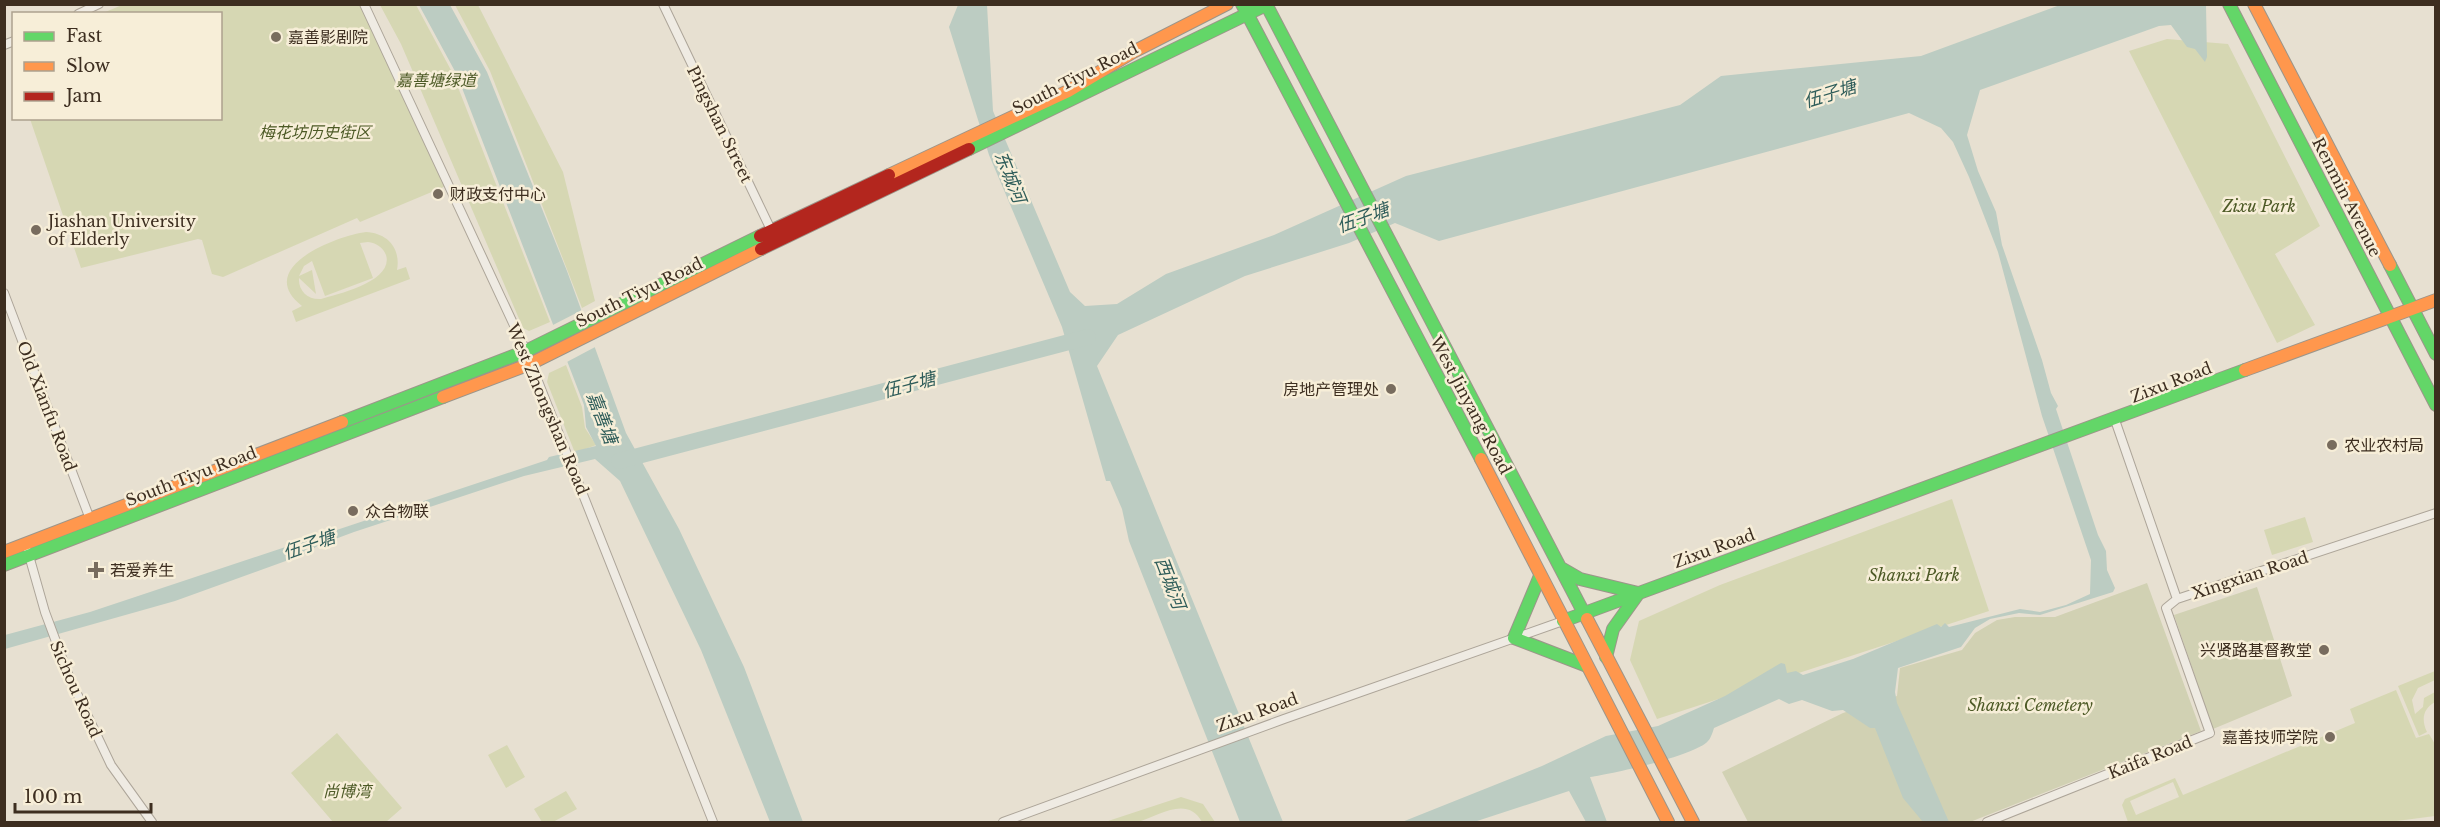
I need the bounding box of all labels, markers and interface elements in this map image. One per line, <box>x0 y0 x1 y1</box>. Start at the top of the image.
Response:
legend <box>12 12 222 120</box>
text: Fast <box>66 25 103 47</box>
place label: 嘉善影剧院 <box>288 27 368 47</box>
marker: 嘉善影剧院 <box>269 30 283 44</box>
street label: South Tiyu Road <box>1009 38 1141 118</box>
text: Slow <box>66 55 111 77</box>
street label: Pingshan Street <box>683 62 757 186</box>
park label: 嘉善塘绿道 <box>396 70 478 90</box>
water label: 伍子塘 <box>1801 75 1862 112</box>
text: Jam <box>64 85 102 107</box>
park label: 梅花坊历史街区 <box>259 122 373 142</box>
street label: Renmin Avenue <box>2308 134 2386 260</box>
water label: 东城河 <box>990 148 1031 209</box>
place label: 财政支付中心 <box>450 184 546 204</box>
marker: 财政支付中心 <box>431 187 445 201</box>
park label: Zixu Park <box>2221 196 2296 216</box>
water label: 伍子塘 <box>1334 197 1395 238</box>
place label: Jiashan University of Elderly <box>46 211 197 249</box>
marker: Jiashan University of Elderly <box>29 223 43 237</box>
street label: South Tiyu Road <box>572 253 706 331</box>
street label: West Zhongshan Road <box>502 319 593 498</box>
street label: West Jinyang Road <box>1426 332 1516 478</box>
street label: Old Xianfu Road <box>13 338 81 474</box>
street label: Zixu Road <box>2128 357 2215 407</box>
water label: 伍子塘 <box>880 367 941 403</box>
place label: 房地产管理处 <box>1283 379 1379 399</box>
marker: 房地产管理处 <box>1384 382 1398 396</box>
water label: 嘉善塘 <box>582 389 623 450</box>
place label: 农业农村局 <box>2344 435 2424 455</box>
marker: 农业农村局 <box>2325 438 2339 452</box>
street label: South Tiyu Road <box>123 442 259 510</box>
place label: 众合物联 <box>365 501 429 521</box>
marker: 众合物联 <box>346 504 360 518</box>
street label: Zixu Road <box>1670 524 1758 572</box>
water label: 伍子塘 <box>280 525 341 564</box>
street label: Xingxian Road <box>2189 547 2311 603</box>
water label: 西城河 <box>1150 554 1191 615</box>
place label: 若爱养生 <box>110 560 174 580</box>
marker: 若爱养生 <box>87 561 105 579</box>
park label: Shanxi Park <box>1868 565 1960 585</box>
street label: Sichou Road <box>46 638 106 741</box>
place label: 兴贤路基督教堂 <box>2200 640 2312 660</box>
marker: 兴贤路基督教堂 <box>2317 643 2331 657</box>
street label: Zixu Road <box>1213 688 1301 736</box>
park label: Shanxi Cemetery <box>1967 695 2093 715</box>
place label: 嘉善技师学院 <box>2222 727 2318 747</box>
marker: 嘉善技师学院 <box>2323 730 2337 744</box>
street label: Kaifa Road <box>2105 731 2195 783</box>
scale bar <box>15 776 152 814</box>
park label: 尚博湾 <box>323 781 374 801</box>
text: 100 m <box>24 786 82 808</box>

